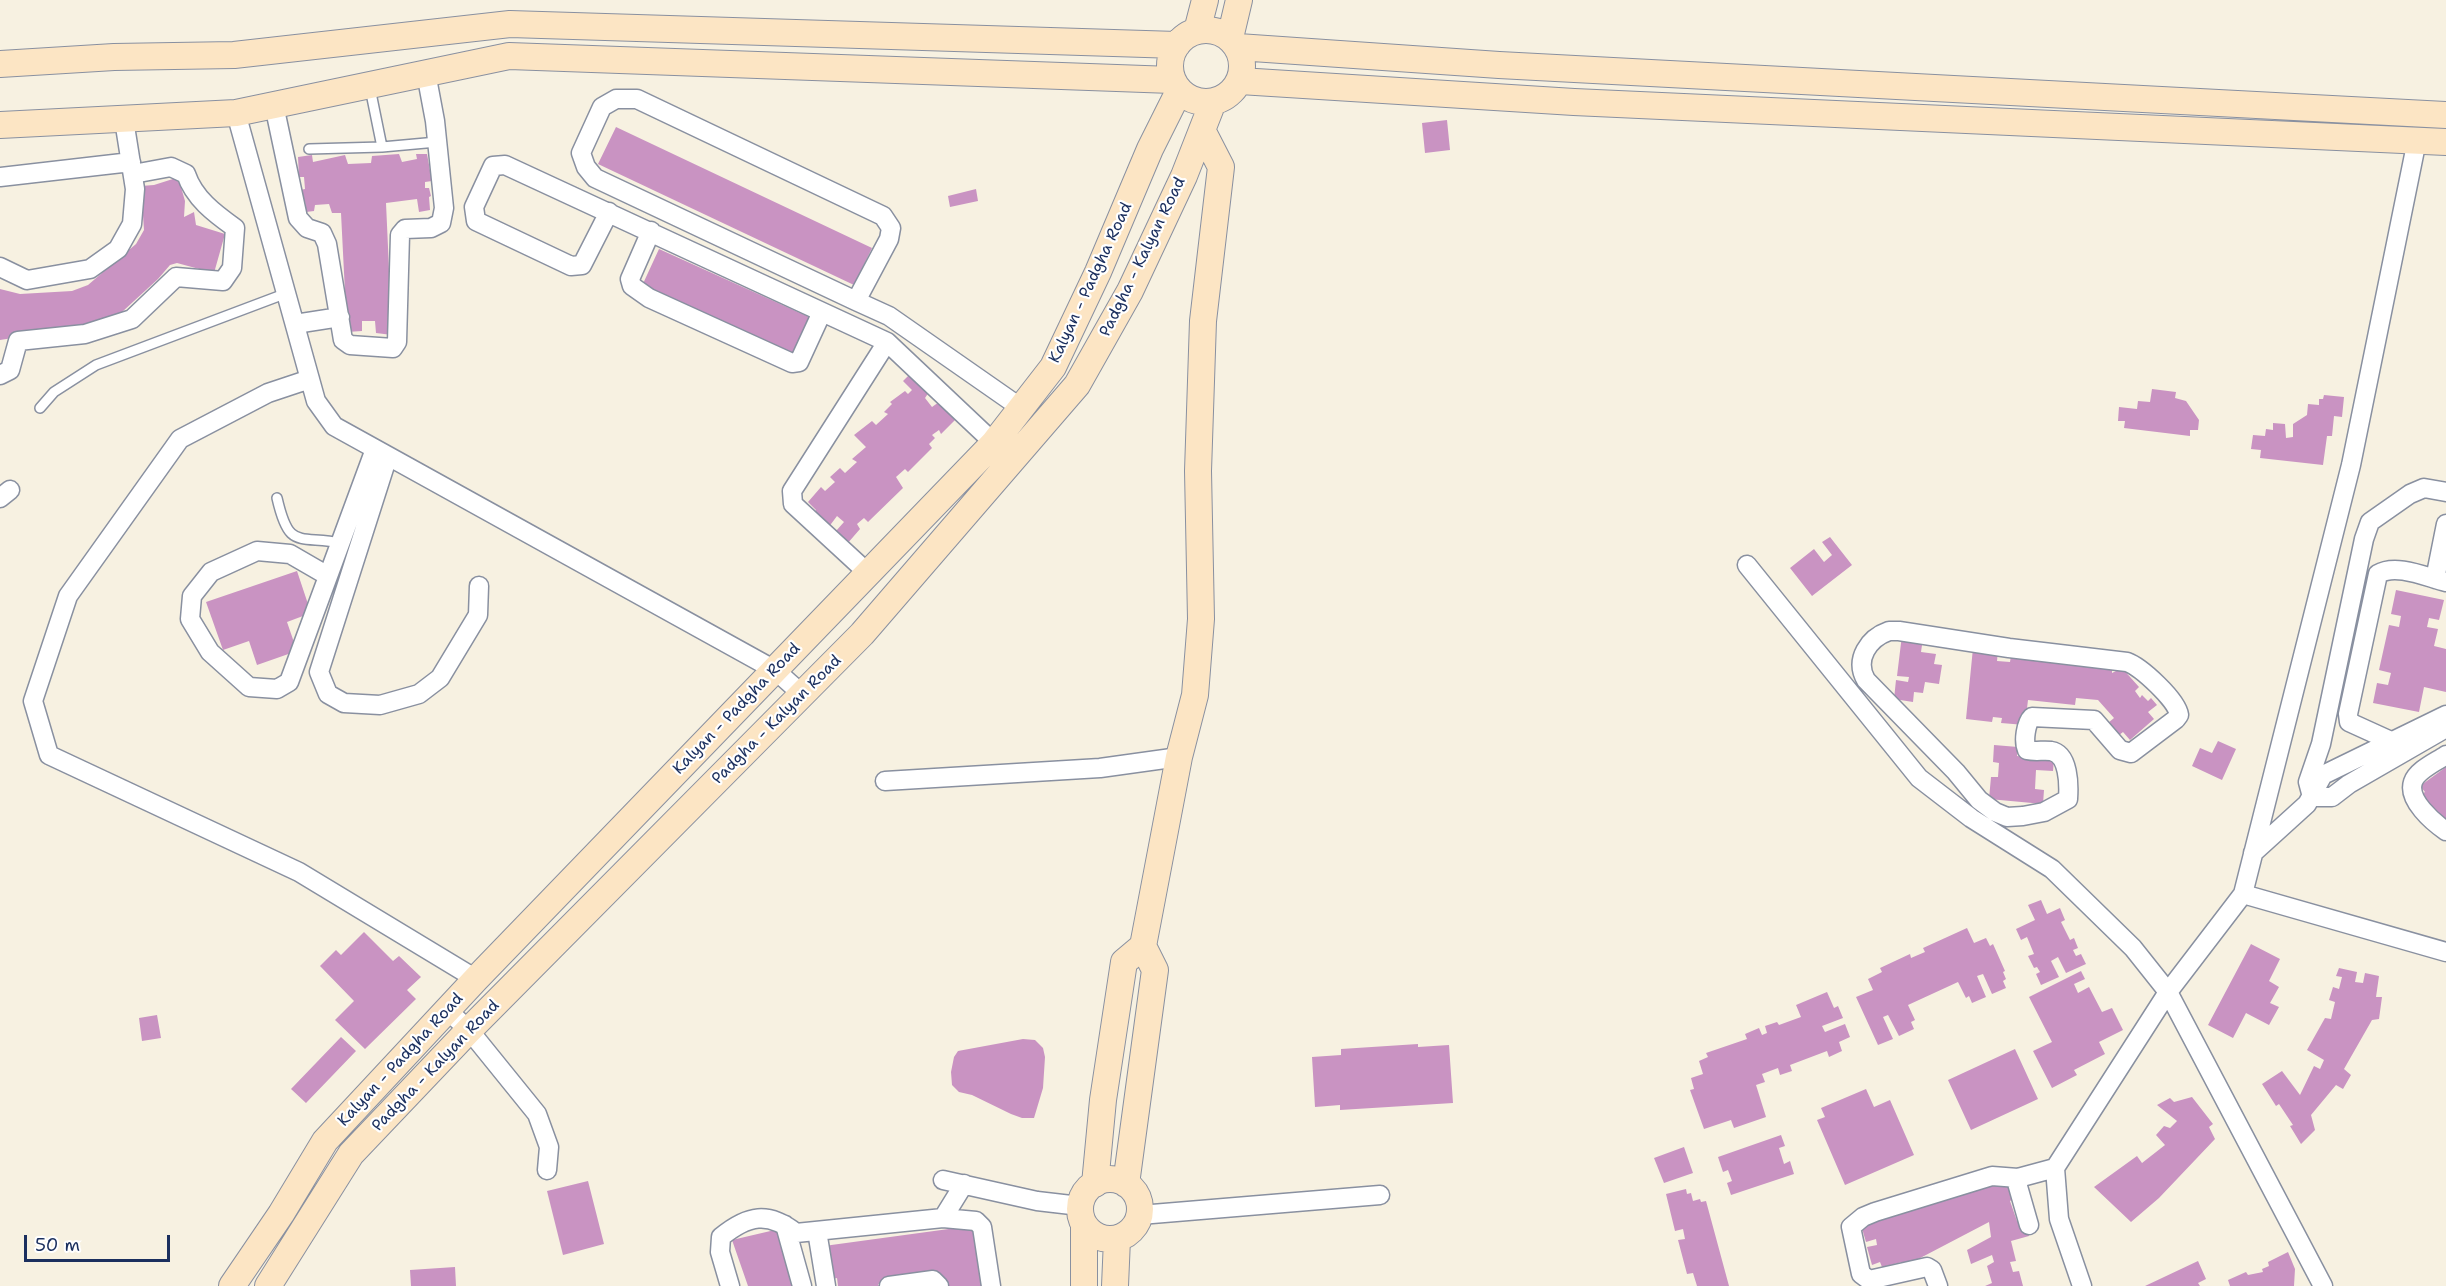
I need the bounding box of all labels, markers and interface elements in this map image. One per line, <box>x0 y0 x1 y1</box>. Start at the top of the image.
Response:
street label: Padgha - Kalyan Road <box>1096 174 1190 340</box>
street label: Kalyan - Padgha Road <box>1045 200 1137 366</box>
street label: Kalyan - Padgha Road <box>669 639 805 779</box>
street label: Padgha - Kalyan Road <box>708 651 846 789</box>
street label: Kalyan - Padgha Road <box>334 989 468 1131</box>
street label: Padgha - Kalyan Road <box>368 996 504 1136</box>
scale bar <box>27 1223 172 1261</box>
text: 50 m <box>35 1233 80 1257</box>

